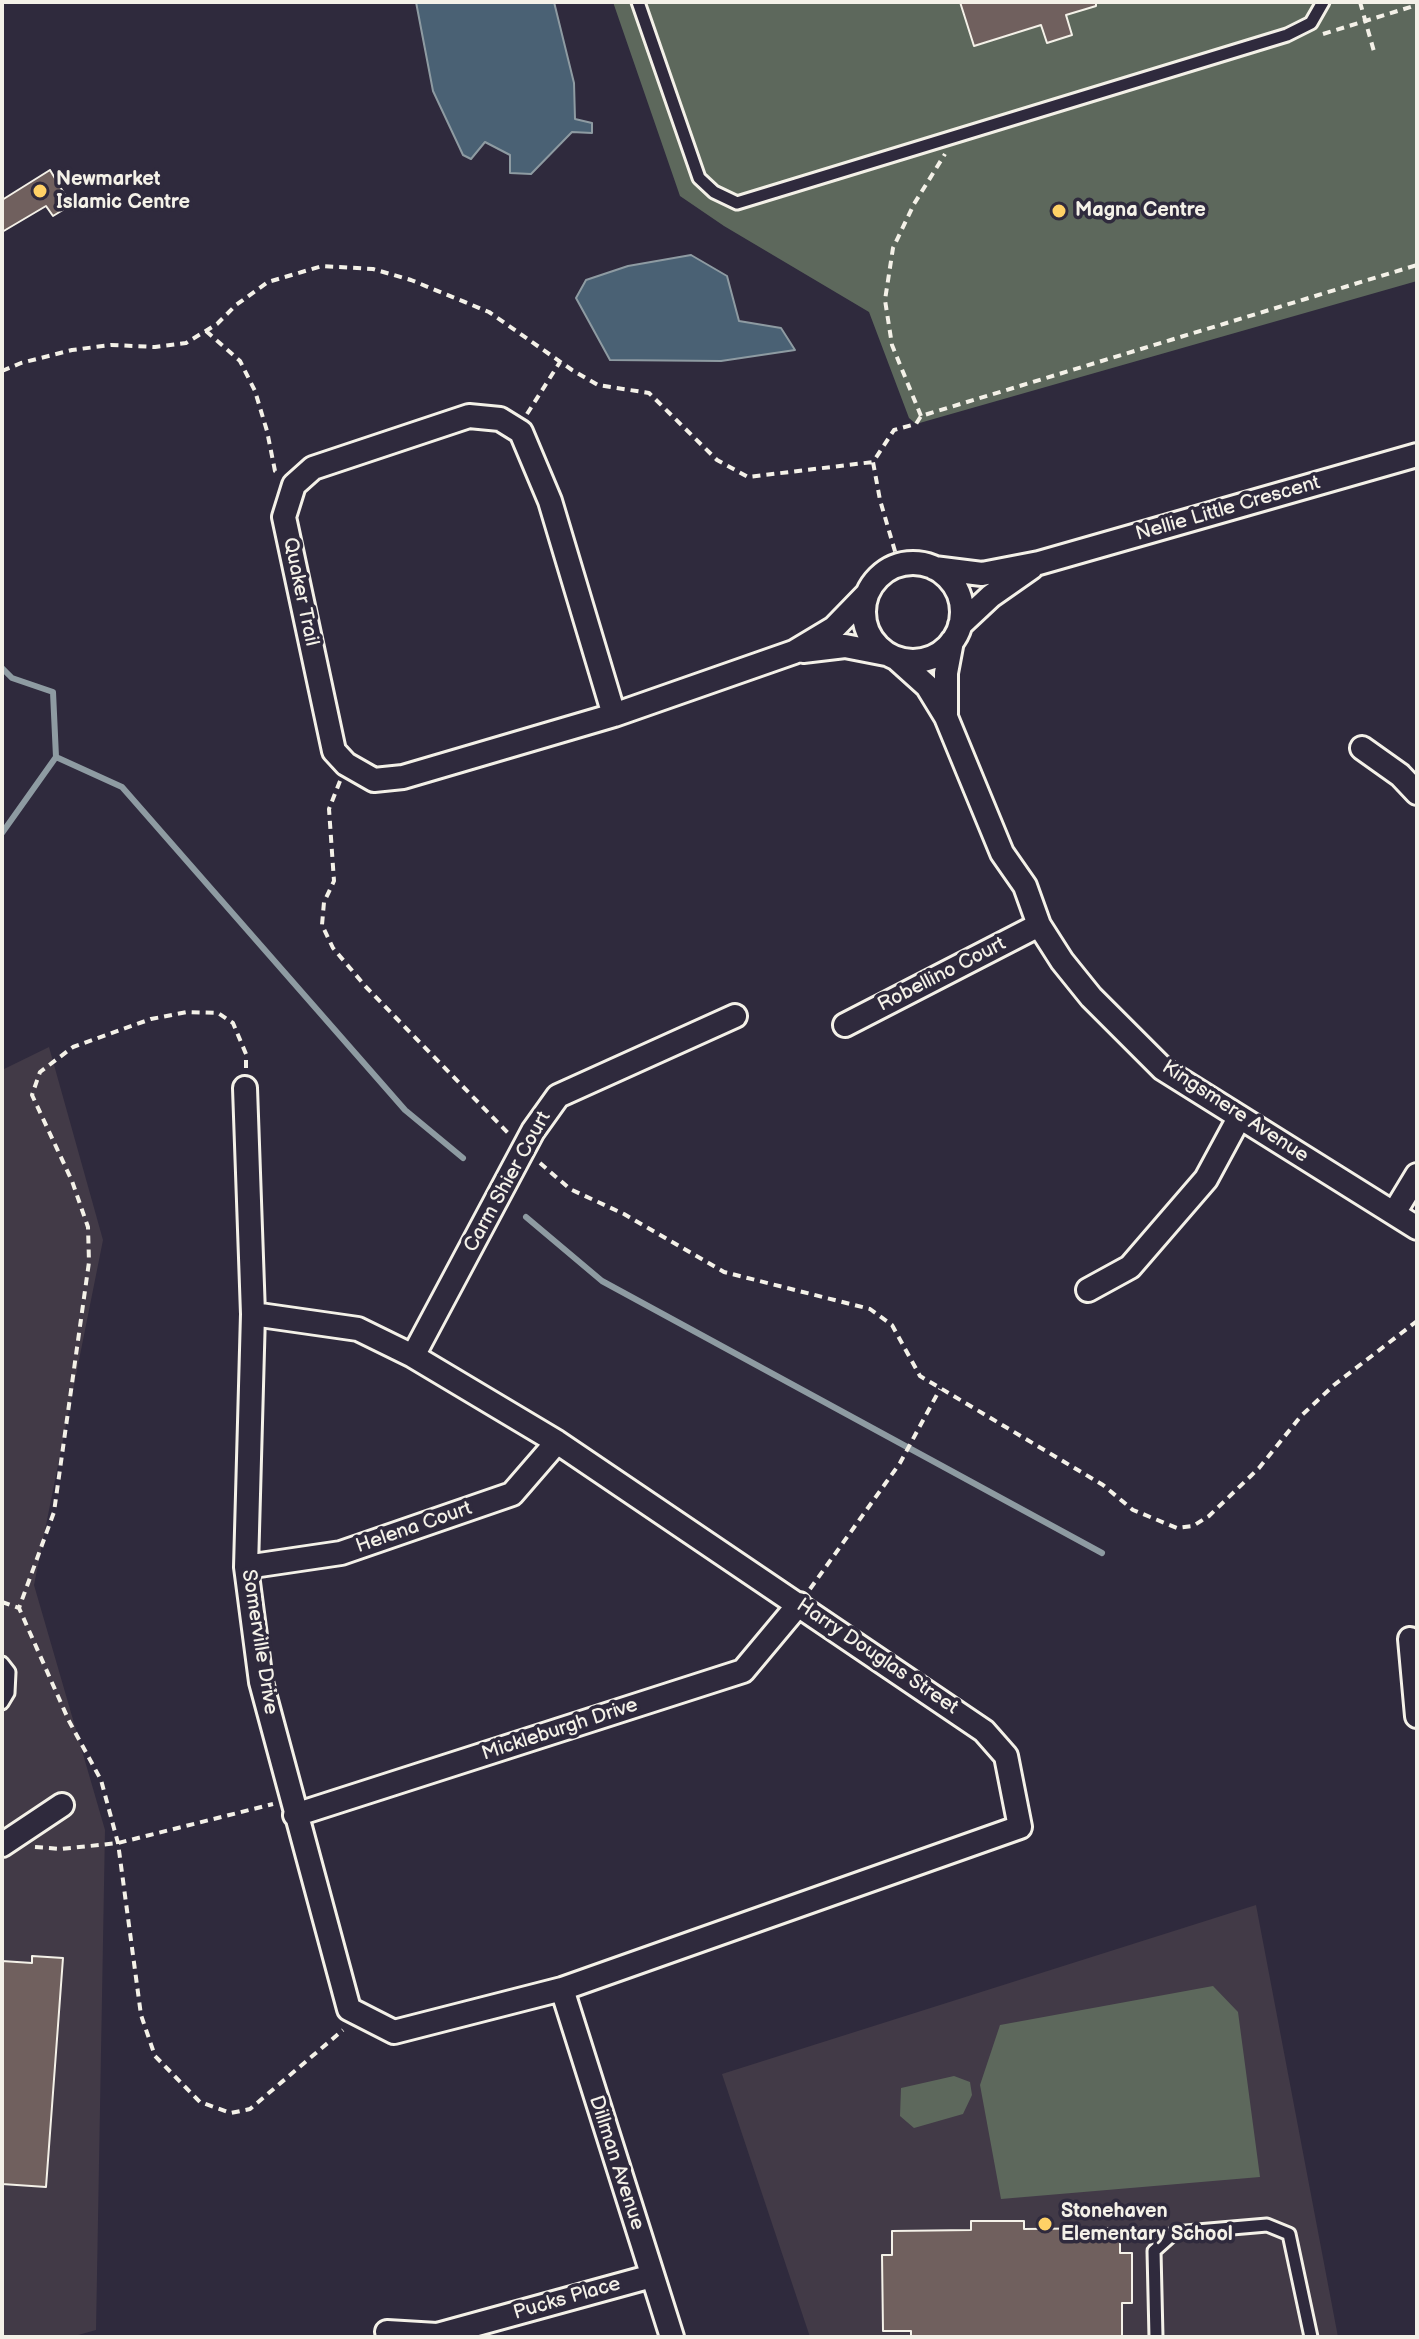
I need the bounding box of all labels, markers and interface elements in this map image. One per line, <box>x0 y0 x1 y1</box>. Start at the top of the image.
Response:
place label: Newmarket Islamic Centre <box>56 168 190 215</box>
marker: Newmarket Islamic Centre <box>31 182 49 200</box>
place label: Magna Centre <box>1075 199 1206 223</box>
marker: Magna Centre <box>1050 202 1068 220</box>
street label: Nellie Little Crescent <box>1133 471 1323 547</box>
street label: Quaker Trail <box>277 536 323 648</box>
street label: Robellino Court <box>874 932 1010 1018</box>
street label: Kingsmere Avenue <box>1157 1056 1313 1168</box>
street label: Carm Shier Court <box>459 1107 557 1257</box>
street label: Helena Court <box>353 1497 475 1559</box>
street label: Somerville Drive <box>236 1568 282 1716</box>
street label: Harry Douglas Street <box>792 1594 962 1720</box>
street label: Mickleburgh Drive <box>479 1693 641 1767</box>
street label: Dillman Avenue <box>583 2093 649 2233</box>
place label: Stonehaven Elementary School <box>1061 2200 1233 2247</box>
marker: Stonehaven Elementary School <box>1036 2215 1054 2233</box>
street label: Pucks Place <box>511 2272 623 2326</box>

